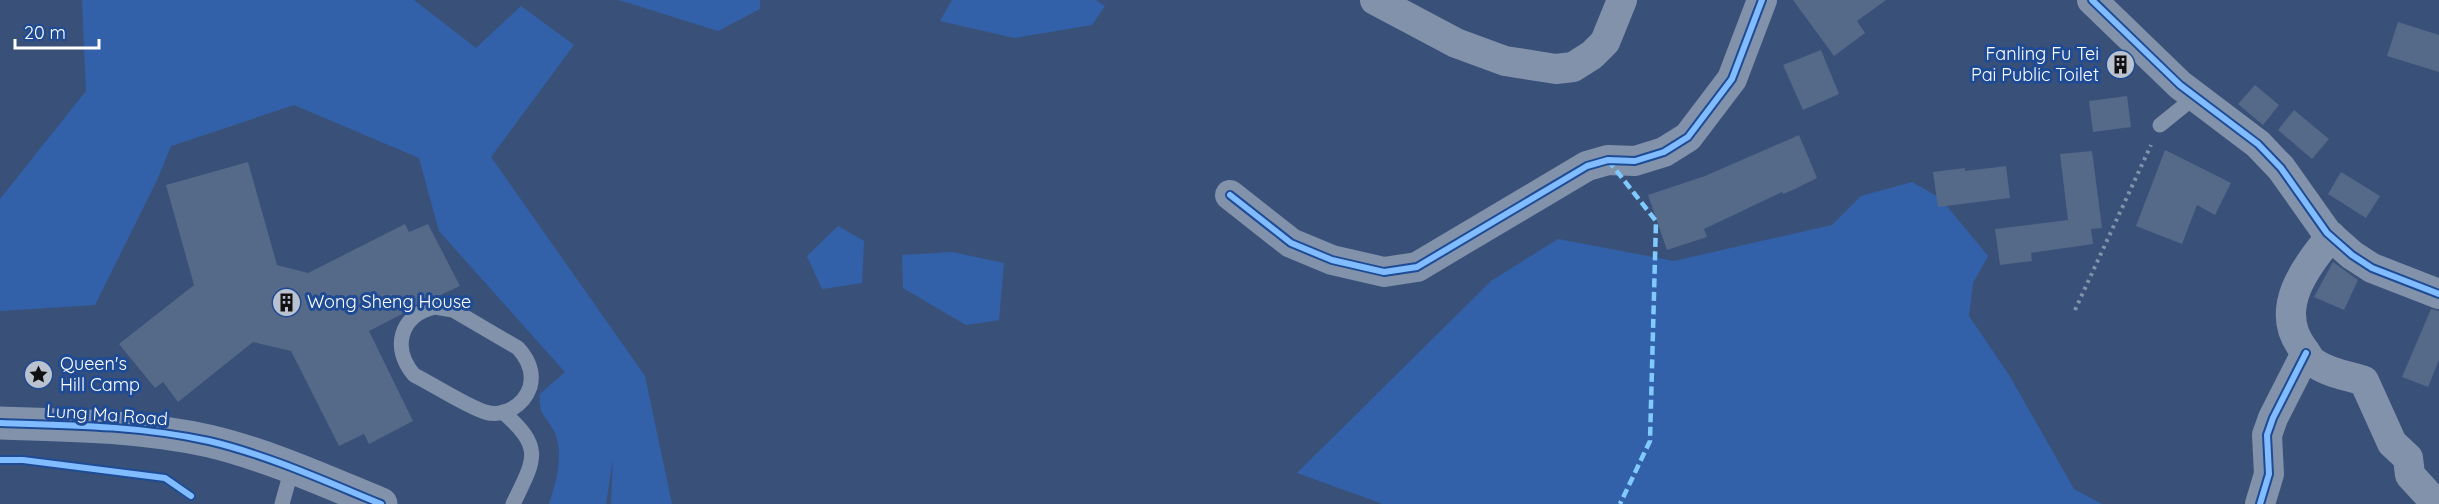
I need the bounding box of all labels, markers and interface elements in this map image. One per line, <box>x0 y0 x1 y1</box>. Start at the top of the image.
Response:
scale bar <box>15 12 99 50</box>
text: 20 m <box>24 21 66 44</box>
place label: Fanling Fu Tei Pai Public Toilet <box>1971 42 2099 86</box>
building icon: Fanling Fu Tei Pai Public Toilet <box>2104 48 2136 80</box>
building icon: Wong Sheng House <box>270 286 302 318</box>
place label: Wong Sheng House <box>307 290 471 313</box>
place label: Queen's Hill Camp <box>60 352 140 396</box>
place icon: Queen's Hill Camp <box>23 358 55 390</box>
street label: Lung Ma Road <box>46 399 169 430</box>

